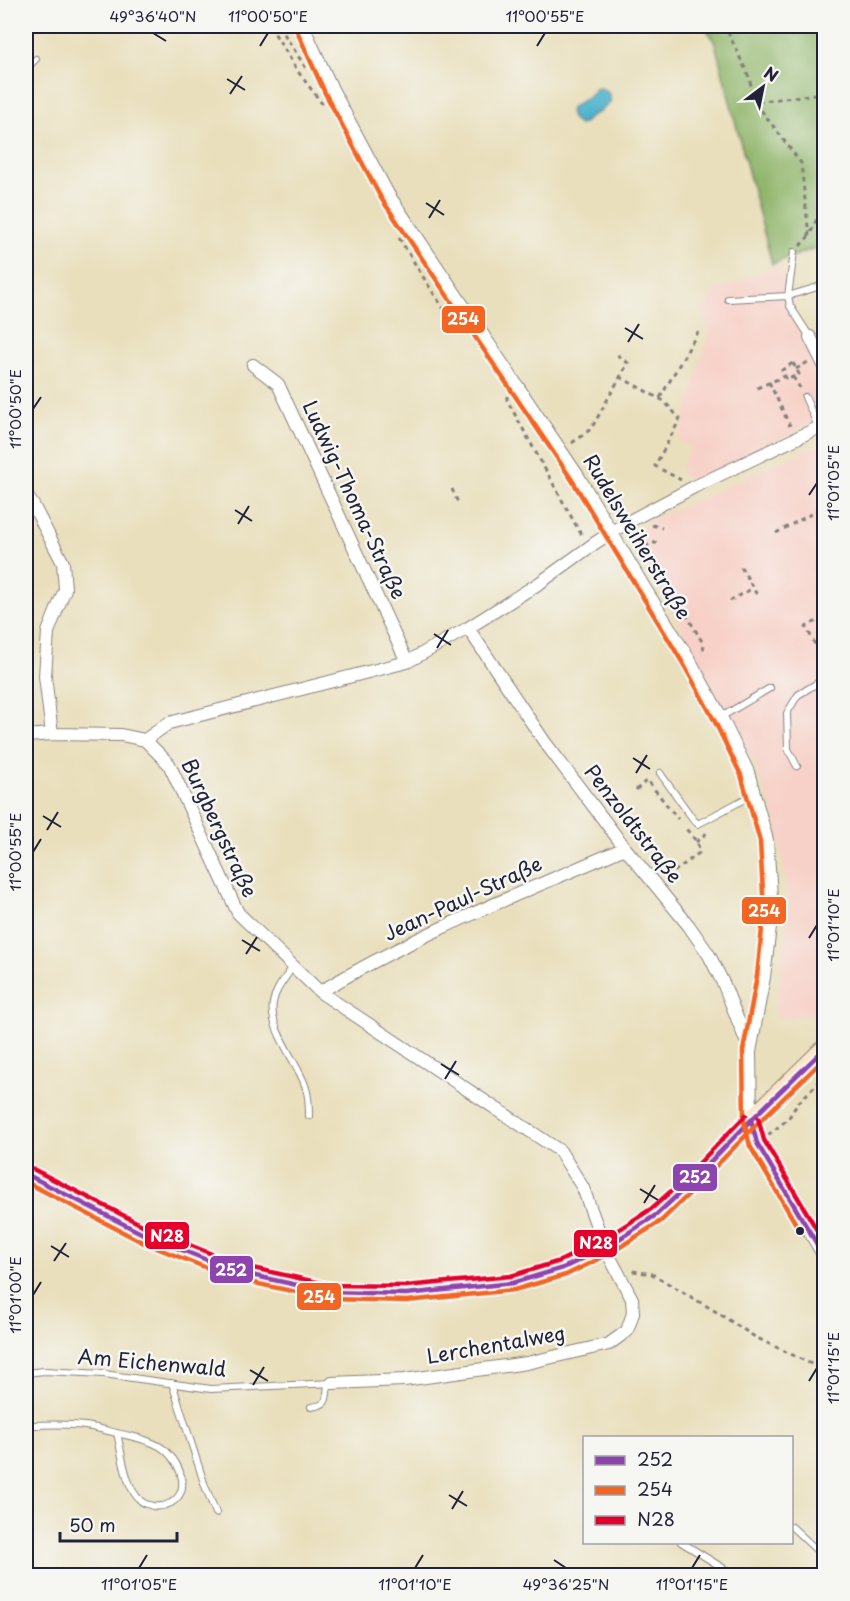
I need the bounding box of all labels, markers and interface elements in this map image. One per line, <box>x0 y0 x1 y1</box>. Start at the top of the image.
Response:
text: 49°36'40"N <box>109 4 197 27</box>
text: 11°00'50"E <box>228 4 308 27</box>
text: 11°00'55"E <box>506 4 584 27</box>
north arrow <box>733 57 793 117</box>
text: N <box>760 60 783 87</box>
line badge: 254 <box>441 305 486 334</box>
text: 254 <box>447 306 479 330</box>
text: 11°00'50"E <box>3 369 26 449</box>
street label: Ludwig-Thoma-Straße <box>296 395 414 604</box>
text: 11°01'05"E <box>821 445 844 521</box>
street label: Rudelsweiherstraße <box>577 448 699 625</box>
street label: Burgbergstraße <box>175 753 265 902</box>
street label: Penzoldtstraße <box>578 758 690 889</box>
text: 11°00'55"E <box>3 813 26 891</box>
street label: Jean-Paul-Straße <box>378 848 547 948</box>
text: 11°01'10"E <box>821 888 844 962</box>
line badge: 254 <box>741 896 787 925</box>
text: 254 <box>748 898 780 922</box>
line badge: 252 <box>672 1163 718 1192</box>
text: 252 <box>679 1164 711 1188</box>
line badge: N28 <box>144 1221 190 1250</box>
text: N28 <box>150 1223 184 1247</box>
unlabelled marker <box>794 1225 806 1237</box>
line badge: N28 <box>573 1229 618 1258</box>
text: N28 <box>579 1230 613 1254</box>
line badge: 252 <box>209 1255 254 1284</box>
text: 11°01'00"E <box>3 1256 26 1334</box>
text: 252 <box>215 1257 247 1281</box>
line badge: 254 <box>296 1282 342 1311</box>
text: 254 <box>303 1284 335 1308</box>
street label: Lerchentalweg <box>424 1317 568 1371</box>
text: 11°01'15"E <box>821 1332 844 1404</box>
street label: Am Eichenwald <box>77 1341 227 1383</box>
legend <box>583 1436 793 1544</box>
text: 252 <box>637 1445 673 1472</box>
text: 254 <box>637 1475 673 1502</box>
scale bar <box>60 1505 177 1543</box>
text: N28 <box>637 1505 675 1532</box>
text: 50 m <box>69 1511 116 1538</box>
text: 11°01'05"E <box>101 1572 177 1595</box>
text: 11°01'10"E <box>378 1572 452 1595</box>
text: 49°36'25"N <box>523 1572 609 1595</box>
text: 11°01'15"E <box>656 1572 728 1595</box>

